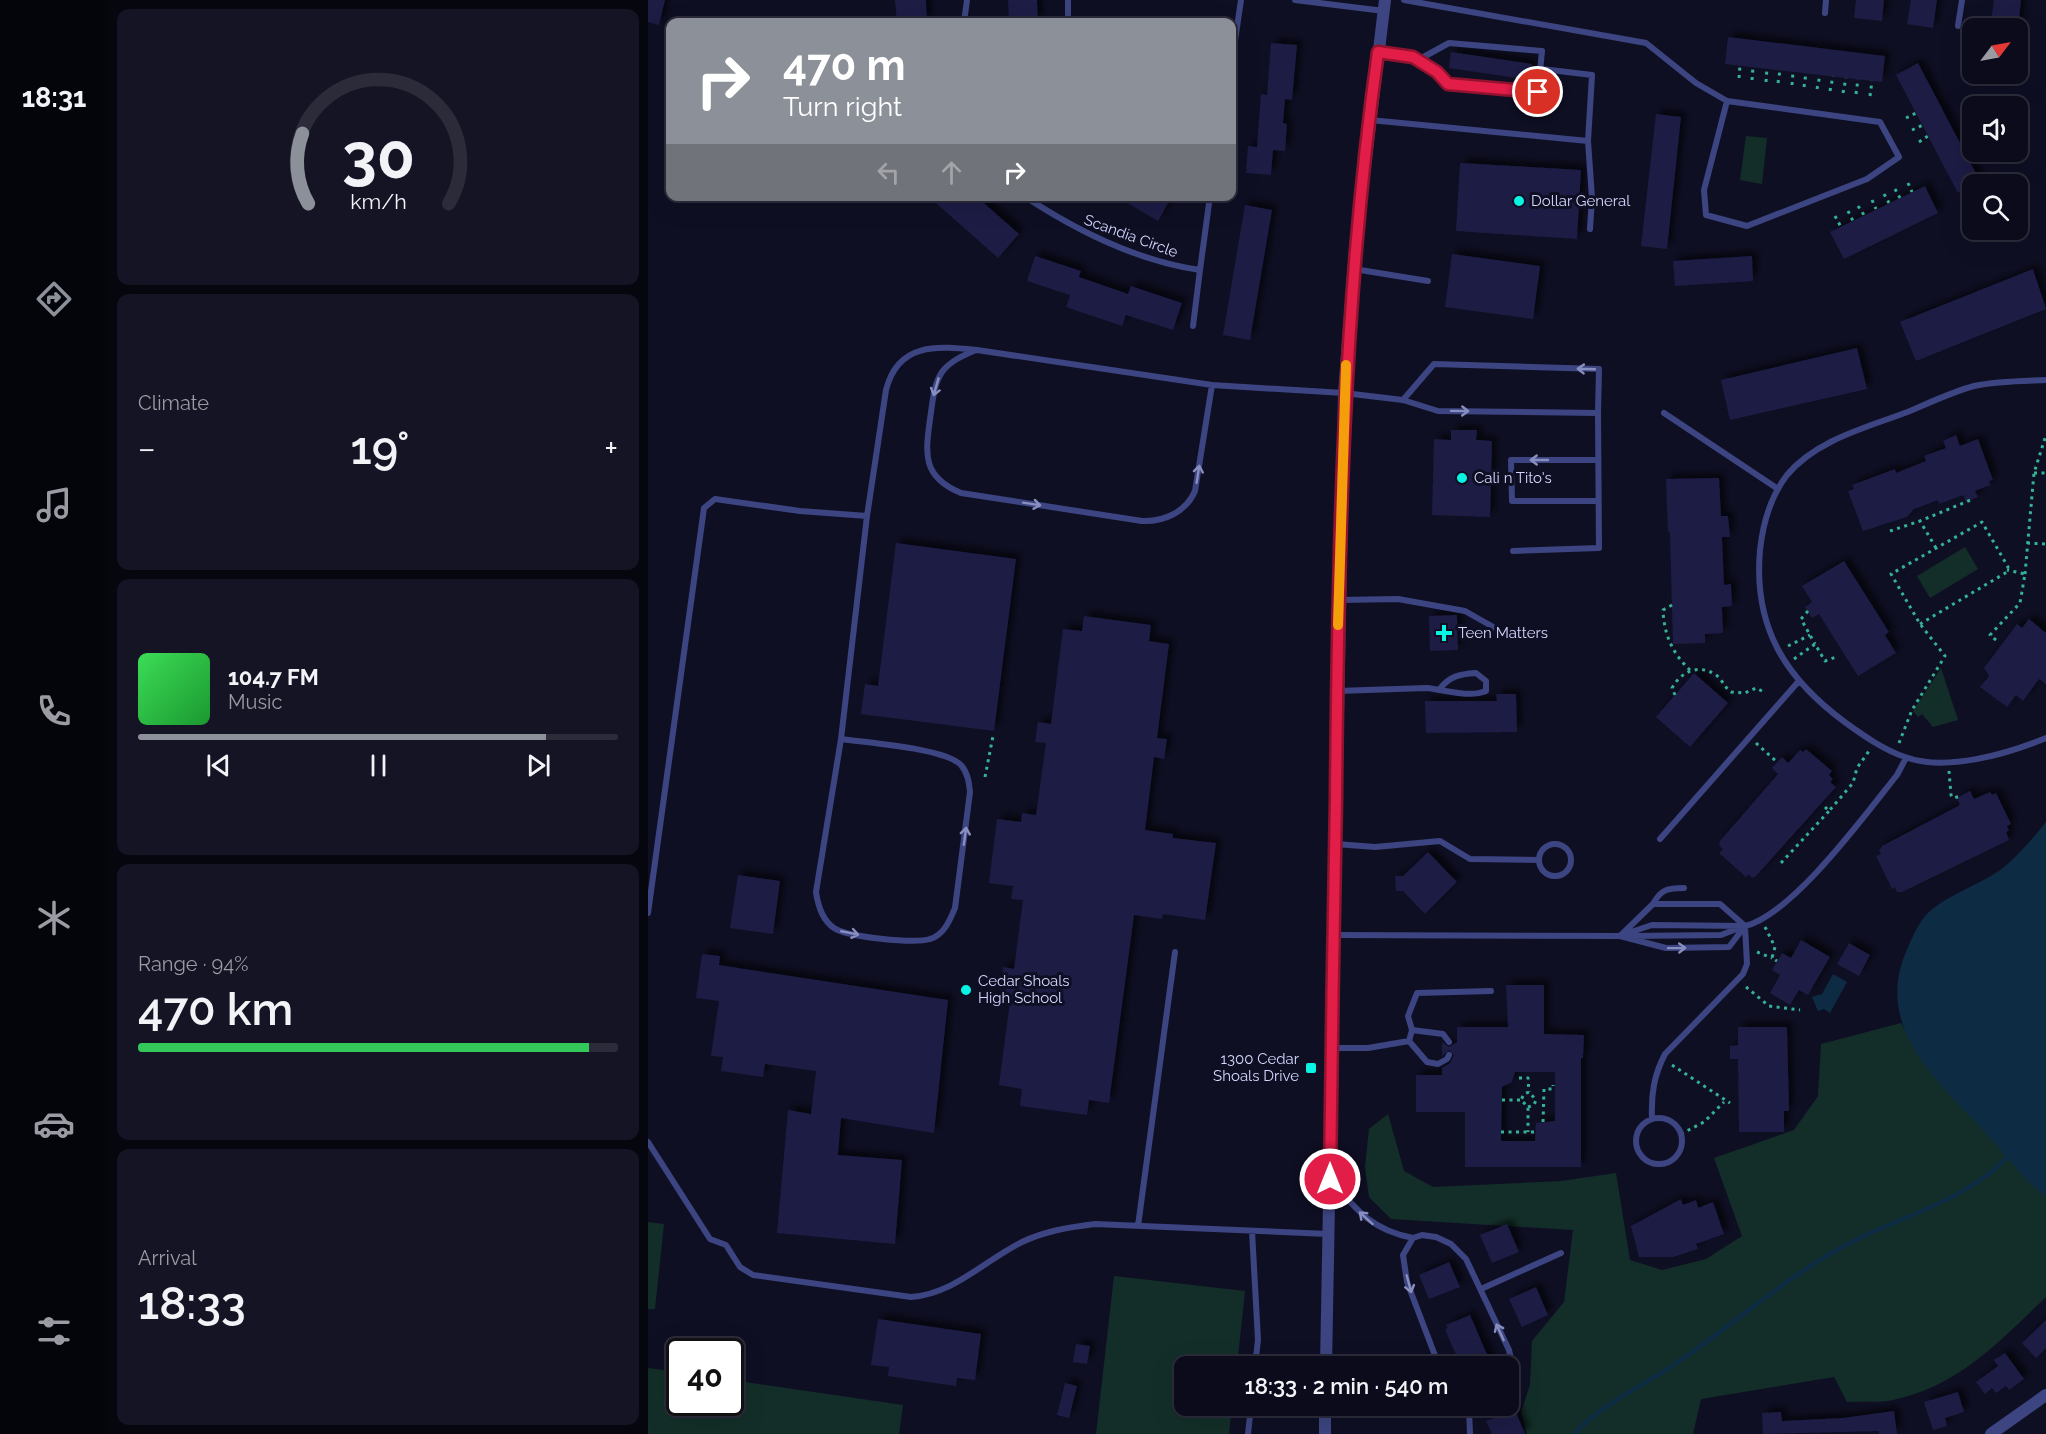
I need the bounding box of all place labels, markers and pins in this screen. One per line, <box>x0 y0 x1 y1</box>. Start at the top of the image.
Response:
pin <box>1512 66 1563 117</box>
place label: Dollar General <box>1531 192 1631 210</box>
marker: Dollar General <box>1512 194 1526 208</box>
place label: Cali n Tito's <box>1474 469 1552 487</box>
marker: Cali n Tito's <box>1455 471 1469 485</box>
marker: Teen Matters <box>1435 624 1453 642</box>
place label: Teen Matters <box>1458 624 1548 642</box>
place label: Cedar Shoals High School <box>978 972 1070 1007</box>
marker: Cedar Shoals High School <box>959 983 973 997</box>
place label: 1300 Cedar Shoals Drive <box>1213 1050 1300 1085</box>
marker: 1300 Cedar Shoals Drive <box>1304 1061 1318 1075</box>

